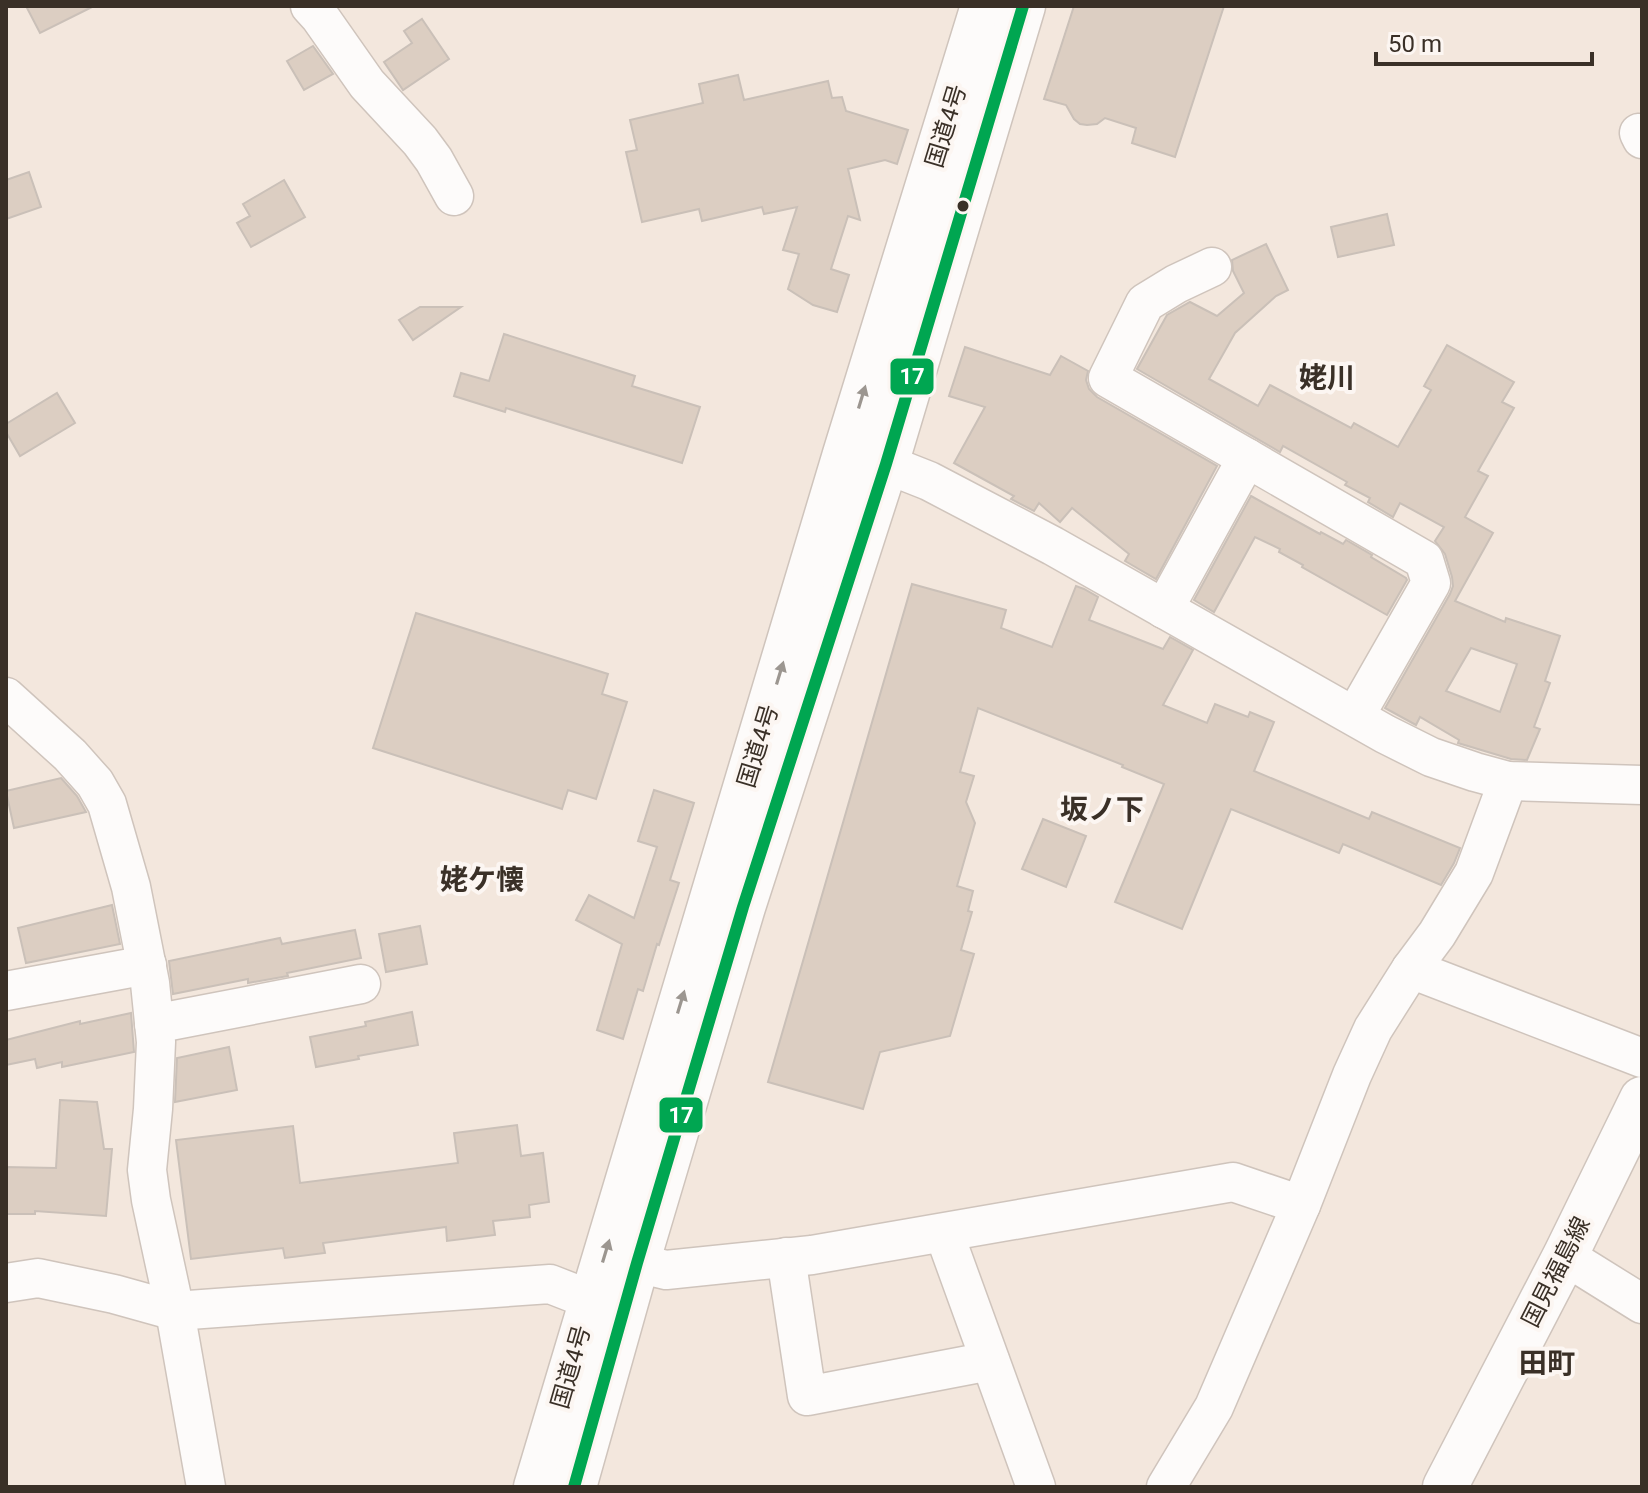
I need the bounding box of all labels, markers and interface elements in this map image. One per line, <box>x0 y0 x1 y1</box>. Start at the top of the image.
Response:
scale bar <box>1376 16 1592 66</box>
text: 50 m <box>1388 30 1442 58</box>
street label: 国道4号 <box>920 81 972 171</box>
unlabelled marker <box>955 198 971 214</box>
line badge: 17 <box>889 357 935 396</box>
district label: 姥川 <box>1299 361 1355 394</box>
text: 17 <box>899 364 925 389</box>
one-way arrow <box>857 385 869 409</box>
one-way arrow <box>774 660 787 684</box>
street label: 国道4号 <box>732 701 784 791</box>
district label: 坂ノ下 <box>1060 793 1144 826</box>
district label: 姥ケ懐 <box>440 863 524 896</box>
one-way arrow <box>675 990 688 1014</box>
line badge: 17 <box>658 1096 704 1134</box>
text: 17 <box>668 1103 694 1128</box>
street label: 国見福島線 <box>1516 1212 1596 1332</box>
one-way arrow <box>600 1239 613 1263</box>
street label: 国道4号 <box>546 1322 596 1412</box>
district label: 田町 <box>1519 1347 1575 1380</box>

